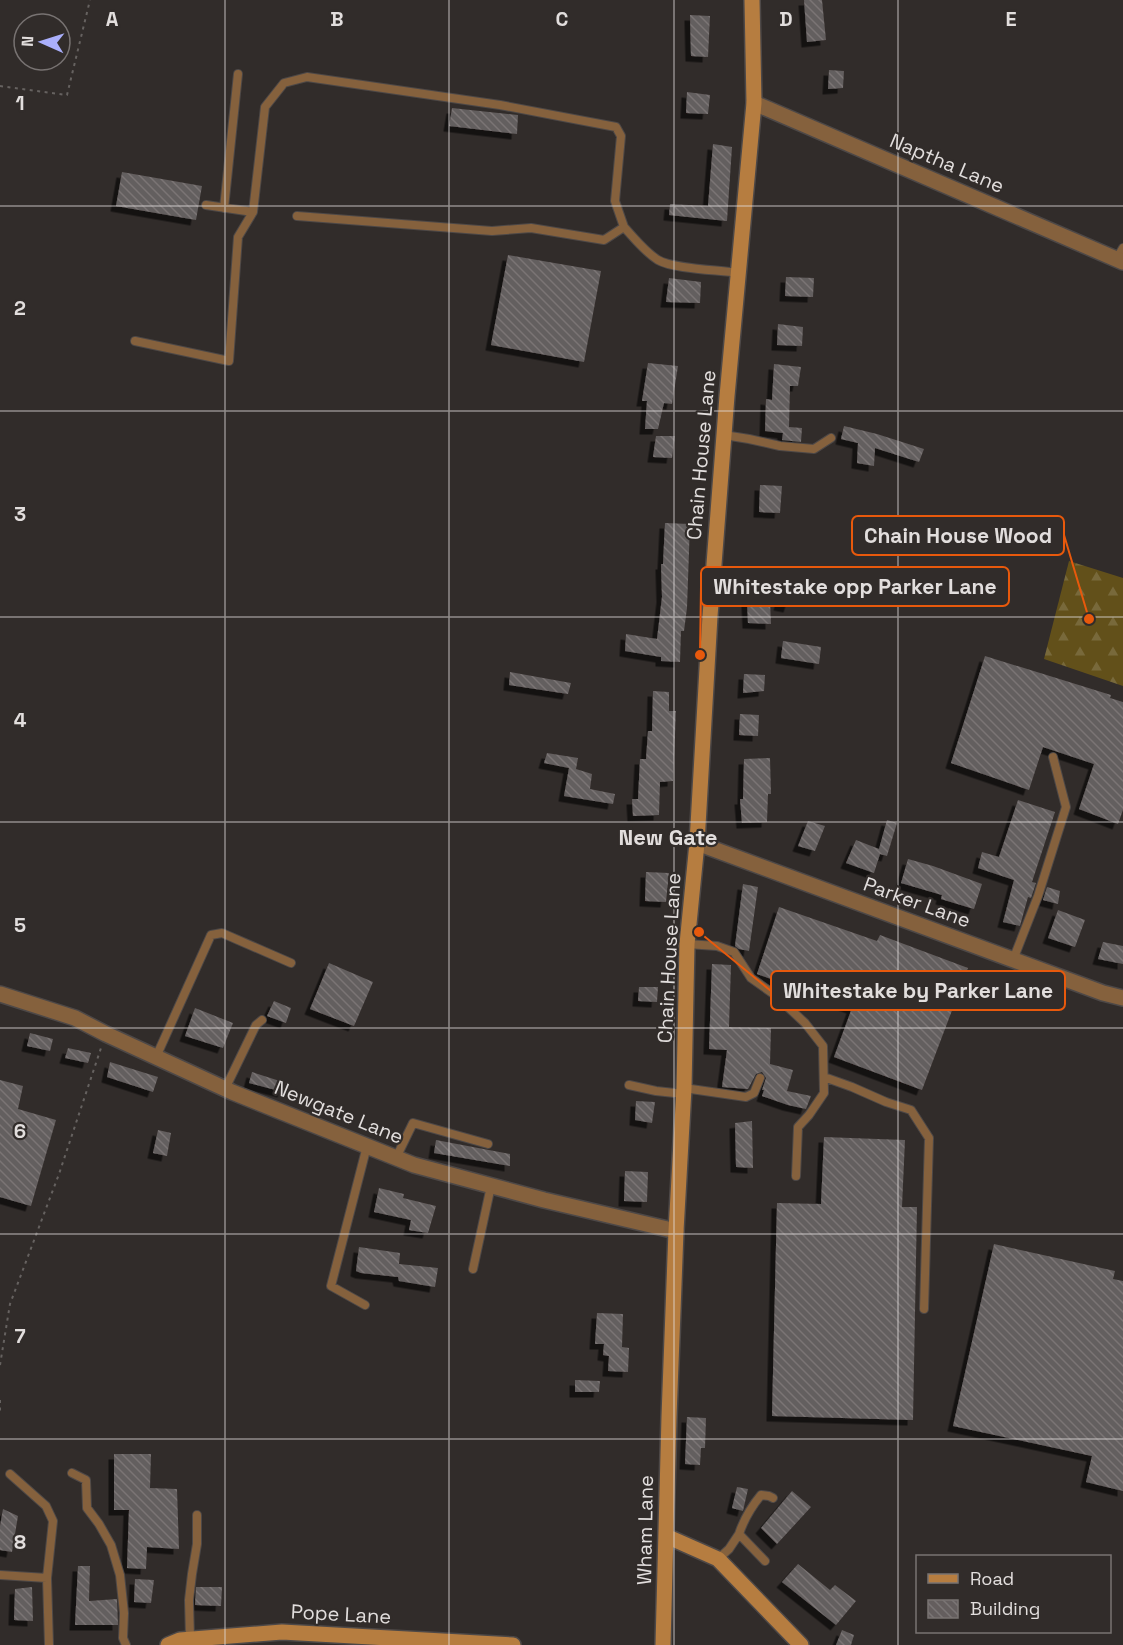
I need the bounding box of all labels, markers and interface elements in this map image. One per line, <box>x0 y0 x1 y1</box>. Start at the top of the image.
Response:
text: A <box>106 6 119 32</box>
text: B <box>330 6 344 32</box>
text: C <box>556 6 569 32</box>
text: D <box>779 6 793 32</box>
text: E <box>1005 6 1017 32</box>
north arrow <box>12 12 72 72</box>
text: N <box>17 35 38 47</box>
text: 1 <box>15 90 25 116</box>
street label: Naptha Lane <box>886 127 1008 199</box>
text: 2 <box>14 295 26 321</box>
street label: Chain House Lane <box>681 369 721 541</box>
text: 3 <box>14 501 26 527</box>
callout: Chain House Wood <box>852 516 1064 555</box>
text: Chain House Wood <box>864 522 1052 549</box>
callout: Whitestake opp Parker Lane <box>701 567 1009 606</box>
text: Whitestake opp Parker Lane <box>713 573 997 600</box>
text: 4 <box>14 707 27 733</box>
district label: New Gate <box>618 823 718 851</box>
street label: Parker Lane <box>860 871 974 933</box>
street label: Chain House Lane <box>652 872 686 1044</box>
text: 5 <box>14 912 26 938</box>
callout: Whitestake by Parker Lane <box>771 971 1065 1010</box>
text: Whitestake by Parker Lane <box>783 977 1053 1004</box>
street label: Newgate Lane <box>271 1074 407 1150</box>
text: 6 <box>14 1118 26 1144</box>
text: 7 <box>14 1323 26 1349</box>
street label: Wham Lane <box>631 1475 659 1585</box>
text: 8 <box>14 1529 26 1555</box>
legend <box>916 1555 1111 1633</box>
text: Road <box>970 1567 1014 1590</box>
text: Building <box>970 1597 1040 1620</box>
street label: Pope Lane <box>290 1598 392 1630</box>

